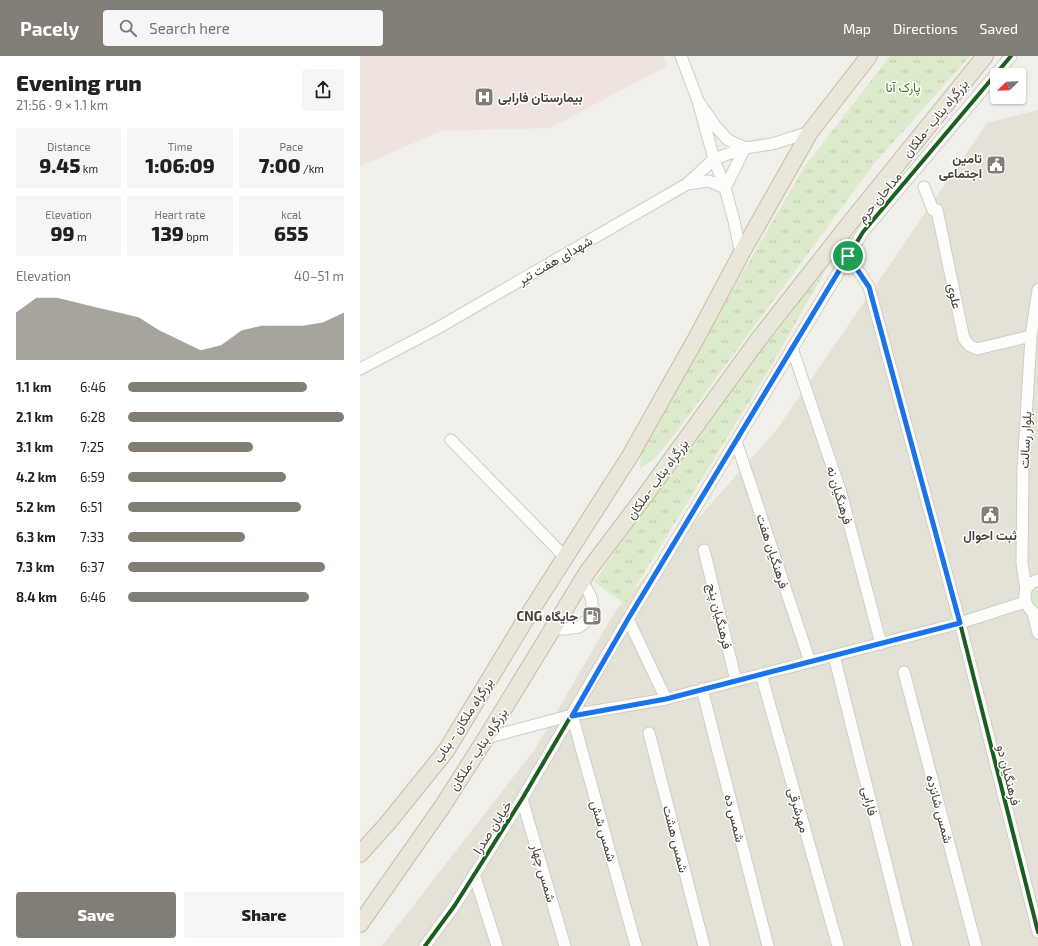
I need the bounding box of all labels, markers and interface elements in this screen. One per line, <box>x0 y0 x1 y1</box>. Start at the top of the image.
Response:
search box <box>103 10 383 46</box>
text: Pacely <box>20 17 79 40</box>
icon: search <box>117 17 139 39</box>
text: Search here <box>149 19 230 37</box>
text: Map <box>843 20 871 37</box>
text: Directions <box>893 20 958 37</box>
text: Saved <box>980 20 1018 37</box>
north arrow <box>990 68 1026 104</box>
map controls <box>990 68 1026 104</box>
text: Evening run <box>16 69 142 95</box>
button: share <box>302 69 344 111</box>
street label: بزرگراه بناب -ملکان <box>899 76 972 161</box>
park label: پارک آنا <box>885 79 921 97</box>
hospital icon: بیمارستان فارابی <box>473 86 495 108</box>
place label: بیمارستان فارابی <box>498 89 583 106</box>
text: 21:56 · 9 × 1.1 km <box>16 97 108 113</box>
text: Distance <box>47 140 90 153</box>
text: Time <box>168 140 192 153</box>
text: Pace <box>279 140 303 153</box>
place label: تامین اجتماعی <box>939 150 983 181</box>
text: 9.45 <box>39 153 80 177</box>
text: 1:06:09 <box>145 153 215 177</box>
text: 7:00 <box>259 153 301 177</box>
public building icon: تامین اجتماعی <box>985 154 1007 176</box>
text: km <box>80 162 98 175</box>
text: /km <box>301 162 324 175</box>
street label: مداحان حرم <box>853 168 906 226</box>
text: Elevation <box>45 208 92 221</box>
text: Heart rate <box>155 208 205 221</box>
text: kcal <box>281 208 301 221</box>
text: 99 <box>51 221 75 245</box>
text: 139 <box>151 221 184 245</box>
text: 655 <box>274 221 309 245</box>
text: m <box>75 230 87 243</box>
text: bpm <box>184 230 209 243</box>
street label: شهدای هفت تیر <box>514 232 596 289</box>
pin <box>831 239 865 273</box>
icon: arrive <box>837 245 859 267</box>
text: Elevation <box>16 268 71 284</box>
text: 40–51 m <box>294 268 344 284</box>
street label: علوی <box>944 282 966 311</box>
text: 1.1 km <box>16 379 51 395</box>
text: 6:46 <box>80 379 106 395</box>
text: 2.1 km <box>16 409 53 425</box>
text: 6:28 <box>80 409 106 425</box>
street label: بلوار رسالت <box>1016 411 1035 469</box>
street label: بزرگراه بناب -ملکان <box>622 436 692 523</box>
text: 3.1 km <box>16 439 53 455</box>
text: 7:25 <box>80 439 104 455</box>
street label: فرهنگیان نه <box>823 464 856 527</box>
text: 4.2 km <box>16 469 57 485</box>
text: 6:59 <box>80 469 105 485</box>
text: 5.2 km <box>16 499 55 515</box>
text: 6:51 <box>80 499 103 515</box>
public building icon: ثبت احوال <box>979 504 1001 526</box>
street label: فرهنگیان هفت <box>752 512 793 591</box>
place label: ثبت احوال <box>963 527 1017 544</box>
text: 6.3 km <box>16 529 56 545</box>
text: 7:33 <box>80 529 104 545</box>
text: 7.3 km <box>16 559 54 575</box>
text: 6:37 <box>80 559 104 575</box>
street label: فرهنگیان پنج <box>702 581 736 651</box>
text: 8.4 km <box>16 589 57 605</box>
text: 6:46 <box>80 589 106 605</box>
fuel station icon: CNG جایگاه <box>581 605 603 627</box>
place label: CNG جایگاه <box>517 608 578 624</box>
street label: بزرگراه ملکان - بناب <box>430 674 497 766</box>
street label: بزرگراه بناب -ملکان <box>445 705 512 794</box>
street label: فرهنگیان دو <box>993 743 1024 807</box>
street label: شمس شانزده <box>922 773 957 845</box>
street label: فارابی <box>858 785 881 817</box>
street label: مهرشرقی <box>784 786 813 835</box>
street label: شمس ده <box>720 792 749 844</box>
street label: خیابان صدرا <box>469 797 516 857</box>
street label: شمس شش <box>587 799 620 864</box>
street label: شمس هشت <box>659 804 692 875</box>
street label: شمس چهار <box>526 841 560 904</box>
button: Save <box>16 892 176 938</box>
button: Share <box>184 892 344 938</box>

